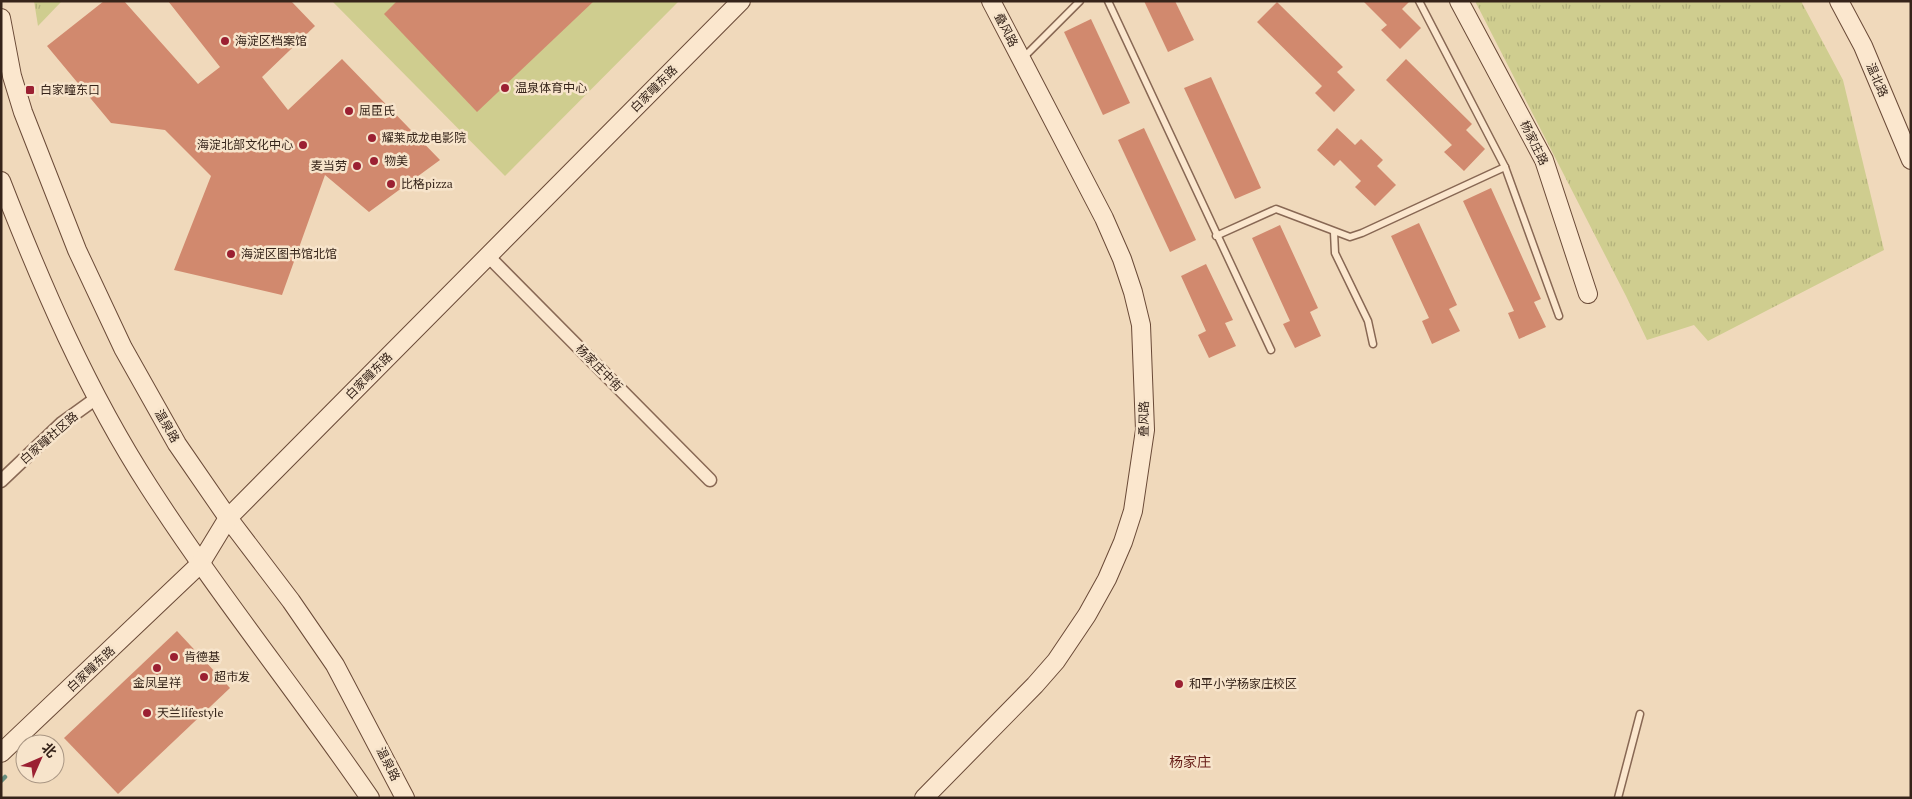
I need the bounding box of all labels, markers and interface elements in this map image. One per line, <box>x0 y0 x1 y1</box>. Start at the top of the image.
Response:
street label: 叠风路 <box>992 10 1021 49</box>
place label: 海淀区档案馆 <box>235 33 307 48</box>
marker: 海淀区档案馆 <box>219 35 231 47</box>
street label: 温北路 <box>1864 60 1891 99</box>
street label: 白家疃东路 <box>627 62 680 115</box>
place label: 温泉体育中心 <box>515 80 587 95</box>
place label: 白家疃东口 <box>40 82 100 97</box>
marker: 温泉体育中心 <box>499 82 511 94</box>
marker: 白家疃东口 <box>24 84 36 96</box>
place label: 屈臣氏 <box>359 103 395 118</box>
marker: 屈臣氏 <box>343 105 355 117</box>
street label: 杨家庄路 <box>1517 118 1552 168</box>
place label: 耀莱成龙电影院 <box>382 130 466 145</box>
marker: 耀莱成龙电影院 <box>366 132 378 144</box>
place label: 海淀北部文化中心 <box>197 137 293 152</box>
marker: 海淀北部文化中心 <box>297 139 309 151</box>
place label: 物美 <box>384 153 408 168</box>
marker: 物美 <box>368 155 380 167</box>
place label: 麦当劳 <box>311 158 347 173</box>
marker: 麦当劳 <box>351 160 363 172</box>
place label: 比格pizza <box>401 176 453 191</box>
marker: 比格pizza <box>385 178 397 190</box>
place label: 海淀区图书馆北馆 <box>241 246 337 261</box>
marker: 海淀区图书馆北馆 <box>225 248 237 260</box>
street label: 杨家庄中街 <box>573 341 626 394</box>
street label: 白家疃东路 <box>342 349 395 402</box>
street label: 叠风路 <box>1136 401 1151 437</box>
street label: 温泉路 <box>152 406 183 445</box>
street label: 白家疃社区路 <box>17 408 81 467</box>
street label: 白家疃东路 <box>64 643 118 695</box>
place label: 肯德基 <box>184 649 220 664</box>
marker: 肯德基 <box>168 651 180 663</box>
marker: 金凤呈祥 <box>151 662 163 674</box>
place label: 超市发 <box>214 669 250 684</box>
marker: 超市发 <box>198 671 210 683</box>
place label: 金凤呈祥 <box>133 675 181 690</box>
place label: 和平小学杨家庄校区 <box>1189 676 1297 691</box>
marker: 和平小学杨家庄校区 <box>1173 678 1185 690</box>
place label: 天兰lifestyle <box>157 705 224 720</box>
marker: 天兰lifestyle <box>141 707 153 719</box>
north arrow <box>15 734 65 784</box>
text: 北 <box>38 738 61 761</box>
street label: 温泉路 <box>374 744 403 783</box>
district label: 杨家庄 <box>1169 752 1211 771</box>

